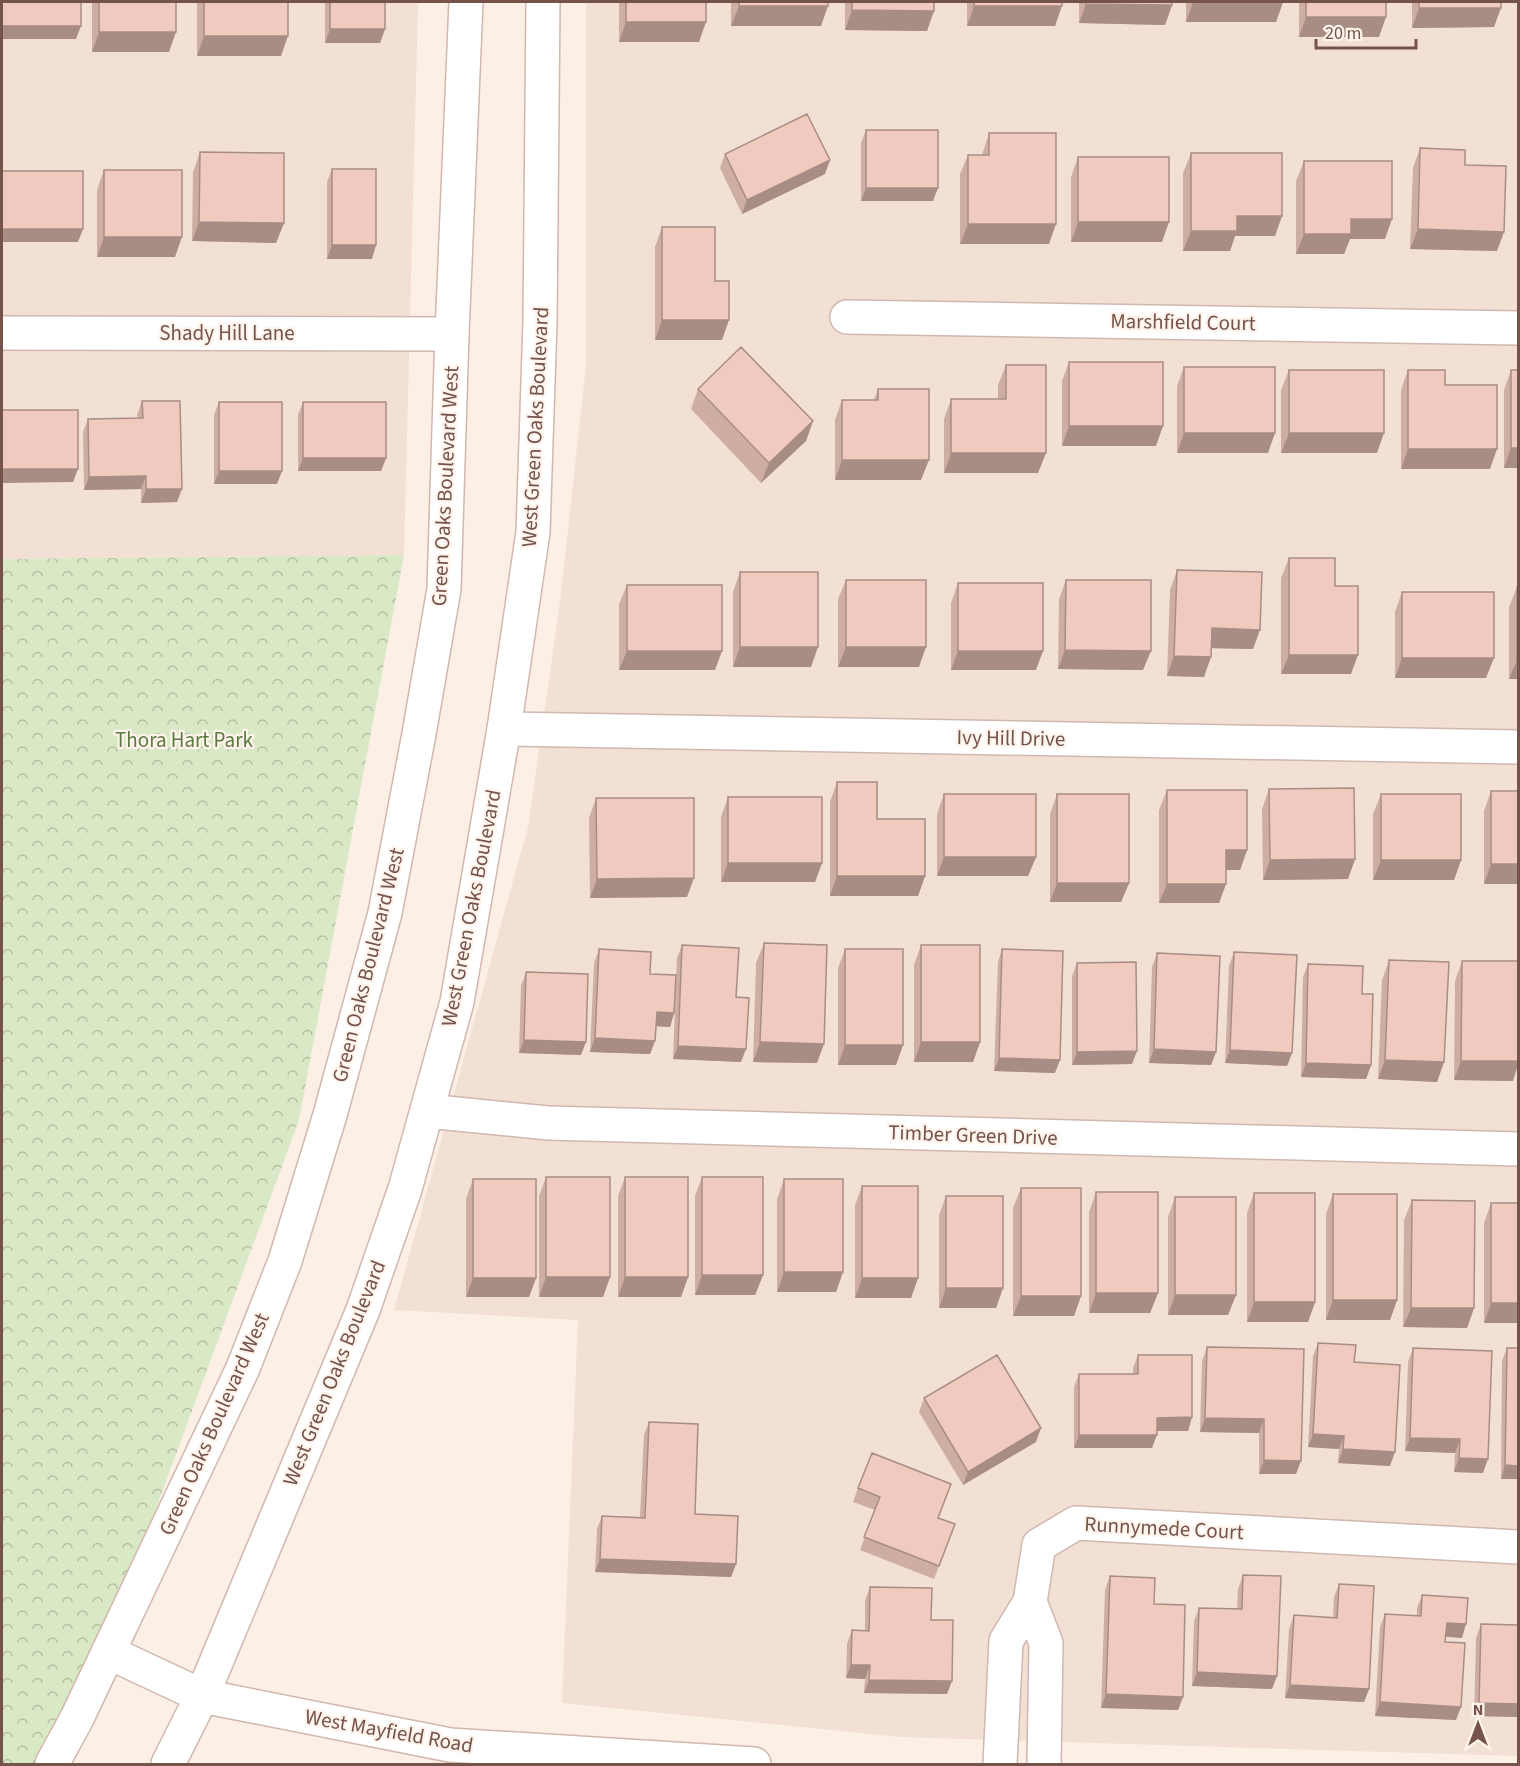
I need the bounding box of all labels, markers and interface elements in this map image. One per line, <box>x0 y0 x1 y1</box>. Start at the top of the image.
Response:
scale bar <box>1316 12 1416 50</box>
text: 20 m <box>1325 21 1361 46</box>
street label: West Green Oaks Boulevard <box>514 306 556 548</box>
street label: Marshfield Court <box>1110 306 1256 338</box>
street label: Shady Hill Lane <box>159 318 295 348</box>
street label: Green Oaks Boulevard West <box>424 365 466 607</box>
street label: Ivy Hill Drive <box>956 722 1066 754</box>
park label: Thora Hart Park <box>115 725 253 755</box>
street label: West Green Oaks Boulevard <box>433 787 509 1029</box>
street label: Green Oaks Boulevard West <box>324 845 412 1085</box>
street label: Timber Green Drive <box>888 1117 1058 1153</box>
street label: West Green Oaks Boulevard <box>275 1256 393 1490</box>
street label: Green Oaks Boulevard West <box>151 1308 277 1540</box>
street label: Runnymede Court <box>1084 1509 1244 1547</box>
north arrow <box>1448 1694 1508 1754</box>
text: N <box>1473 1699 1483 1721</box>
street label: West Mayfield Road <box>303 1701 475 1761</box>

